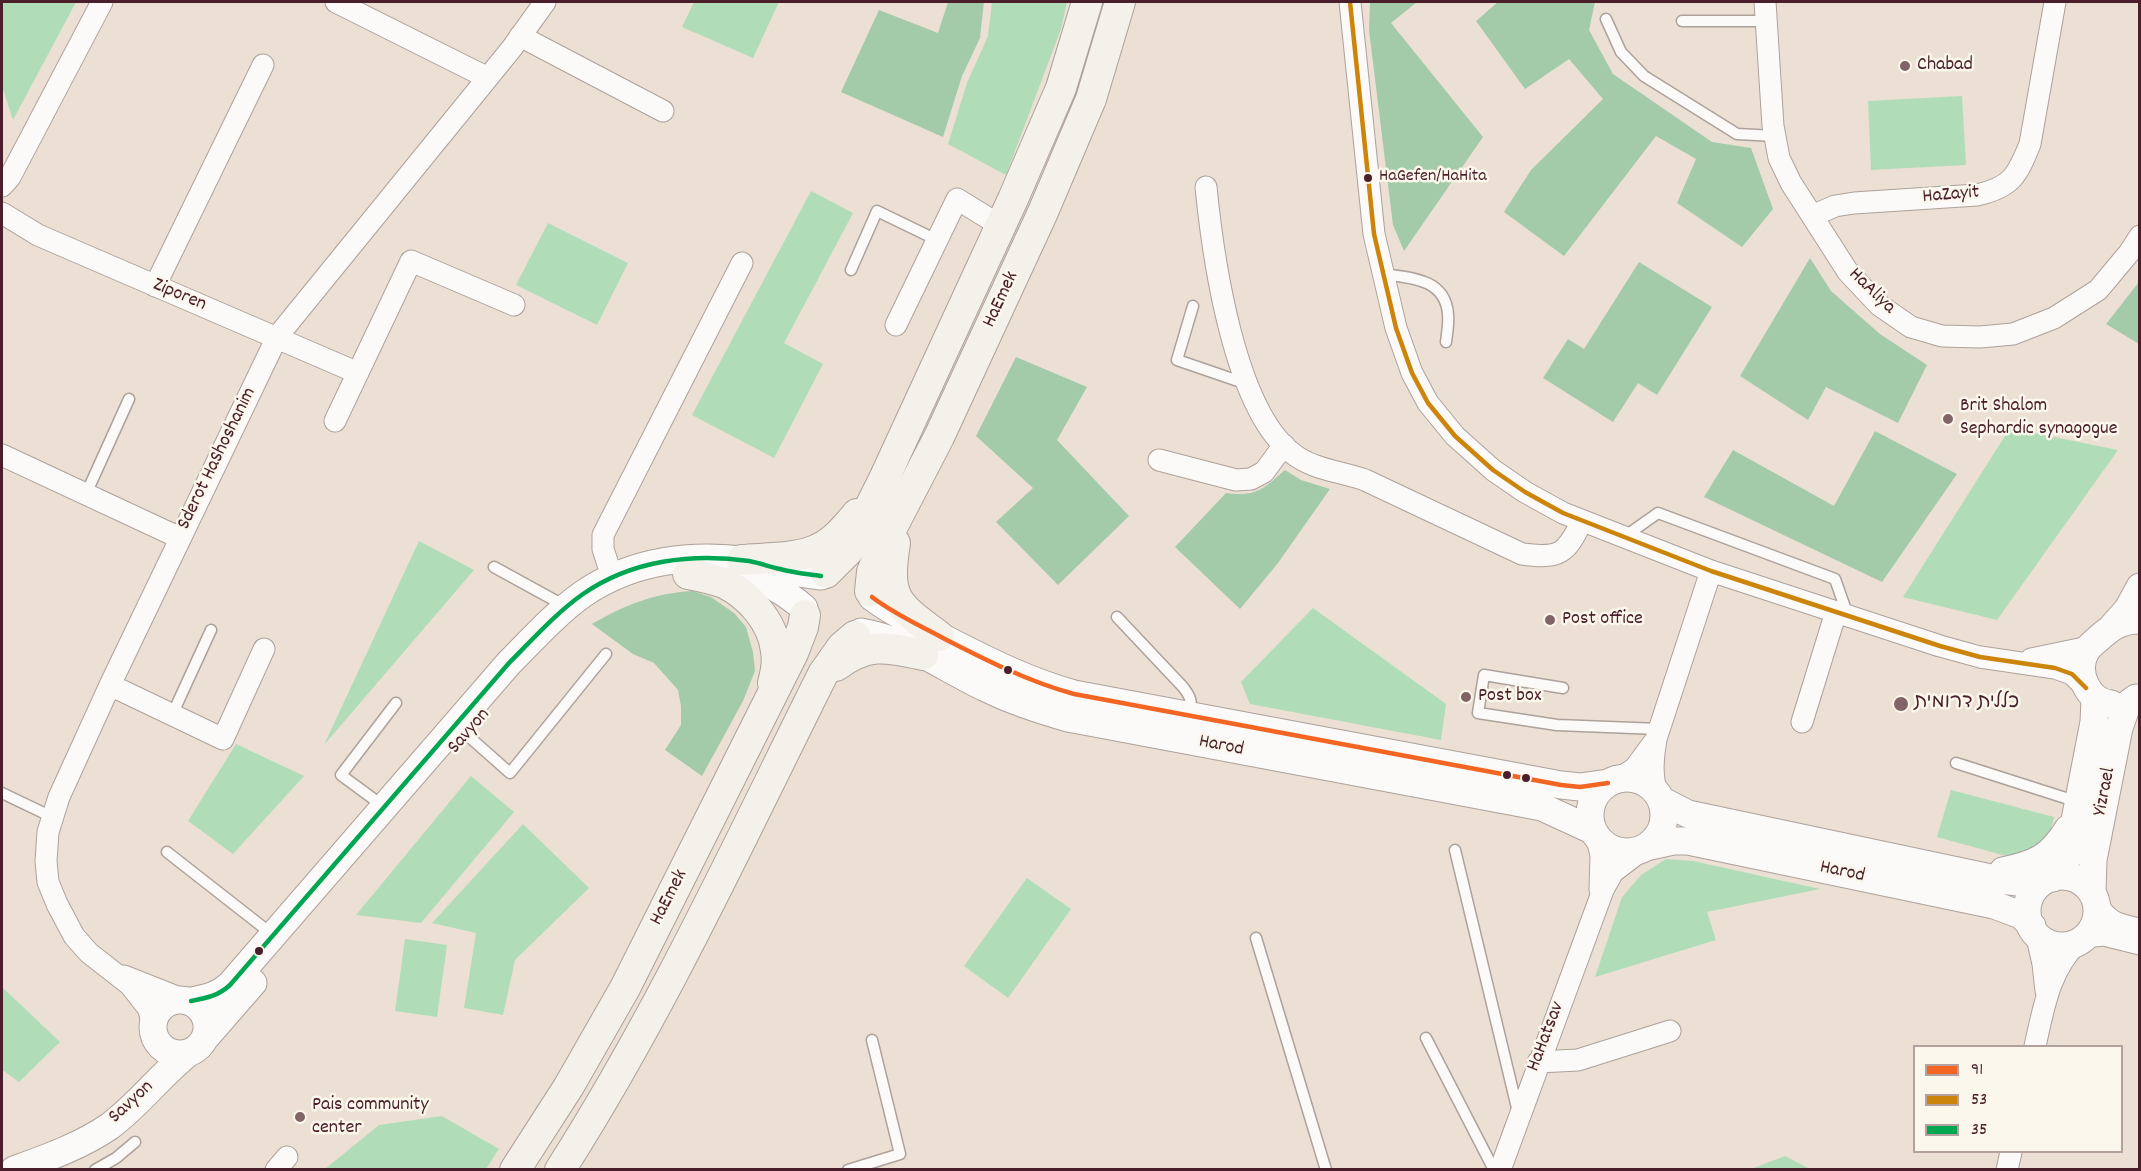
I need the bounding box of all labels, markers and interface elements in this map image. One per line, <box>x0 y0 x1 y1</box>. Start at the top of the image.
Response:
place label: Chabad <box>1917 54 1973 78</box>
marker: Chabad <box>1898 59 1912 73</box>
place label: HaGefen/HaHita <box>1379 167 1487 189</box>
marker: HaGefen/HaHita <box>1362 172 1374 184</box>
street label: HaZayit <box>1922 182 1980 210</box>
street label: HaAliya <box>1842 264 1900 320</box>
street label: HaEmek <box>979 268 1025 332</box>
street label: Ziporen <box>149 274 209 318</box>
street label: Sderot HaShoshanim <box>173 384 263 534</box>
place label: Brit Shalom Sephardic synagogue <box>1960 395 2117 442</box>
marker: Brit Shalom Sephardic synagogue <box>1941 412 1955 426</box>
place label: Post office <box>1562 608 1643 632</box>
marker: Post office <box>1543 613 1557 627</box>
unlabelled marker <box>1002 664 1014 676</box>
place label: Post box <box>1478 685 1541 709</box>
marker: Post box <box>1459 690 1473 704</box>
place label: כללית דרומית <box>1914 692 2019 716</box>
marker: כללית דרומית <box>1892 695 1910 713</box>
street label: Savyon <box>444 704 496 760</box>
street label: Harod <box>1196 731 1246 763</box>
street label: Yizrael <box>2090 766 2122 818</box>
unlabelled marker <box>1501 769 1513 781</box>
unlabelled marker <box>1520 772 1532 784</box>
street label: Harod <box>1817 857 1867 889</box>
street label: HaEmek <box>646 866 694 930</box>
unlabelled marker <box>253 945 265 957</box>
street label: HaHatsav <box>1523 999 1571 1075</box>
legend <box>1913 1045 2123 1153</box>
text: 91 <box>1971 1058 1983 1083</box>
street label: Savyon <box>105 1076 159 1130</box>
text: 53 <box>1971 1088 1987 1113</box>
place label: Pais community center <box>312 1094 429 1141</box>
marker: Pais community center <box>293 1110 307 1124</box>
text: 35 <box>1971 1118 1987 1143</box>

